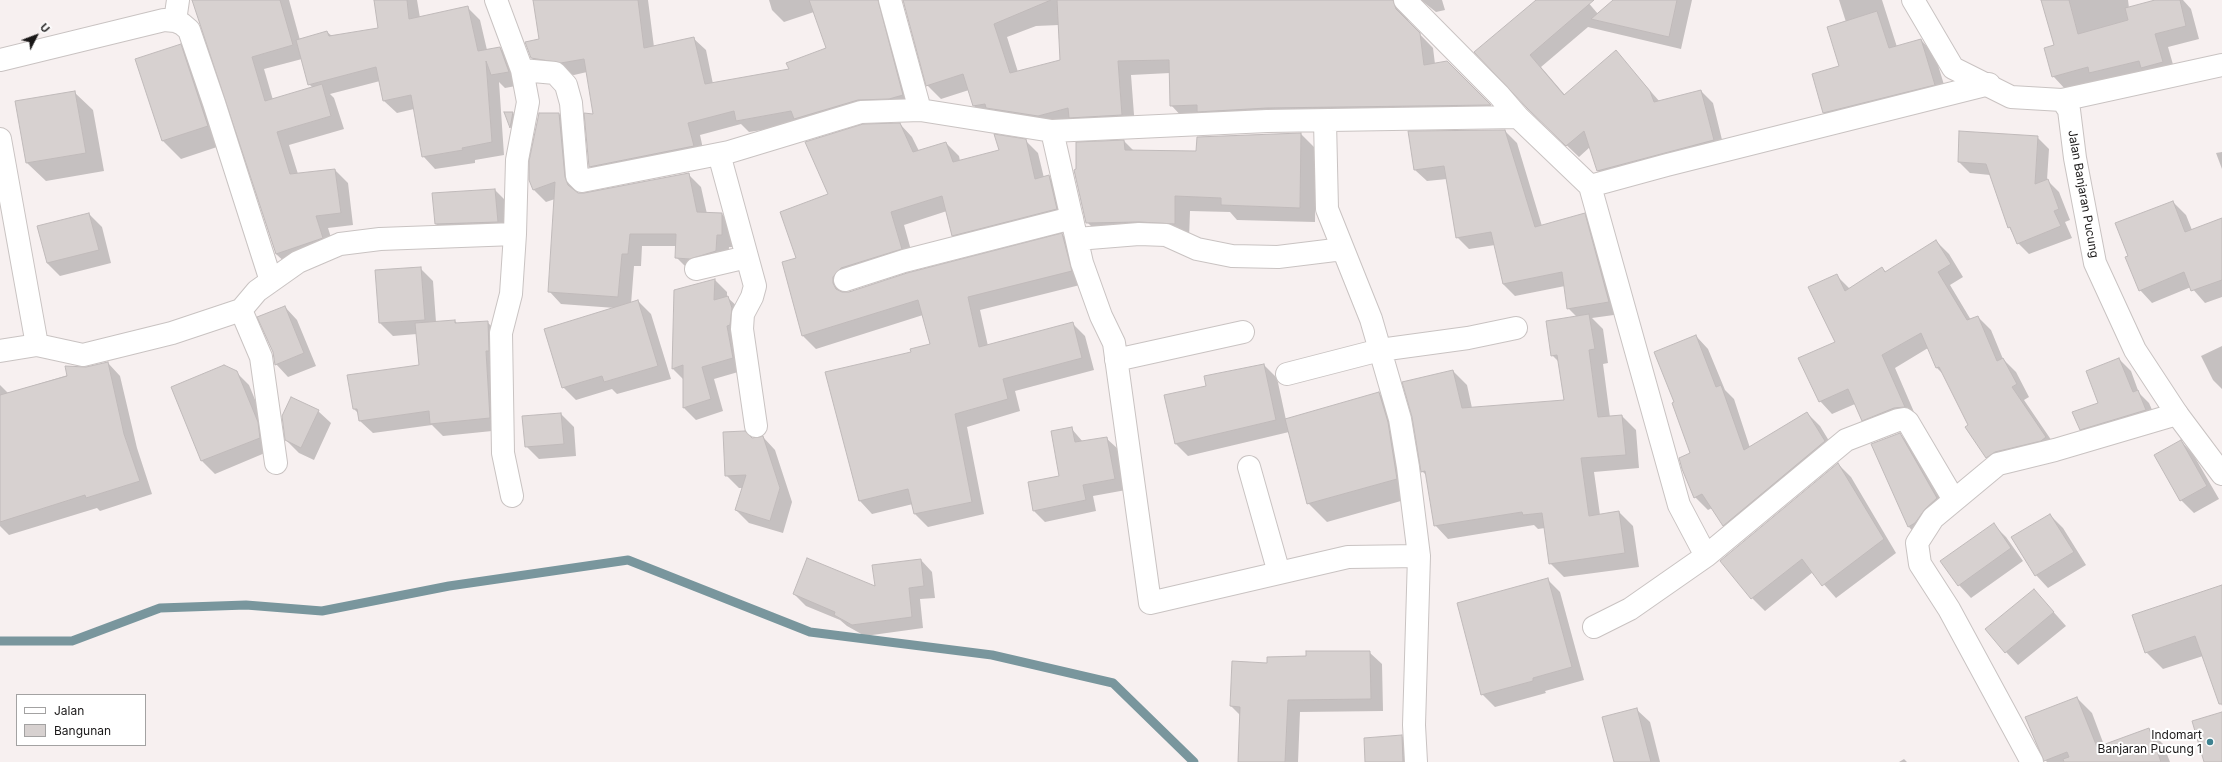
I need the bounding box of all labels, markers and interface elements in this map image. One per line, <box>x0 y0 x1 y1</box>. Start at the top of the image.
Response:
north arrow <box>16 16 56 56</box>
text: U <box>37 20 53 36</box>
street label: Jalan Banjaran Pucung <box>2065 129 2101 259</box>
legend <box>16 694 146 746</box>
text: Jalan <box>54 703 84 718</box>
text: Bangunan <box>54 723 111 738</box>
place label: Indomart Banjaran Pucung 1 <box>2098 728 2202 756</box>
marker: Indomart Banjaran Pucung 1 <box>2205 737 2215 747</box>

